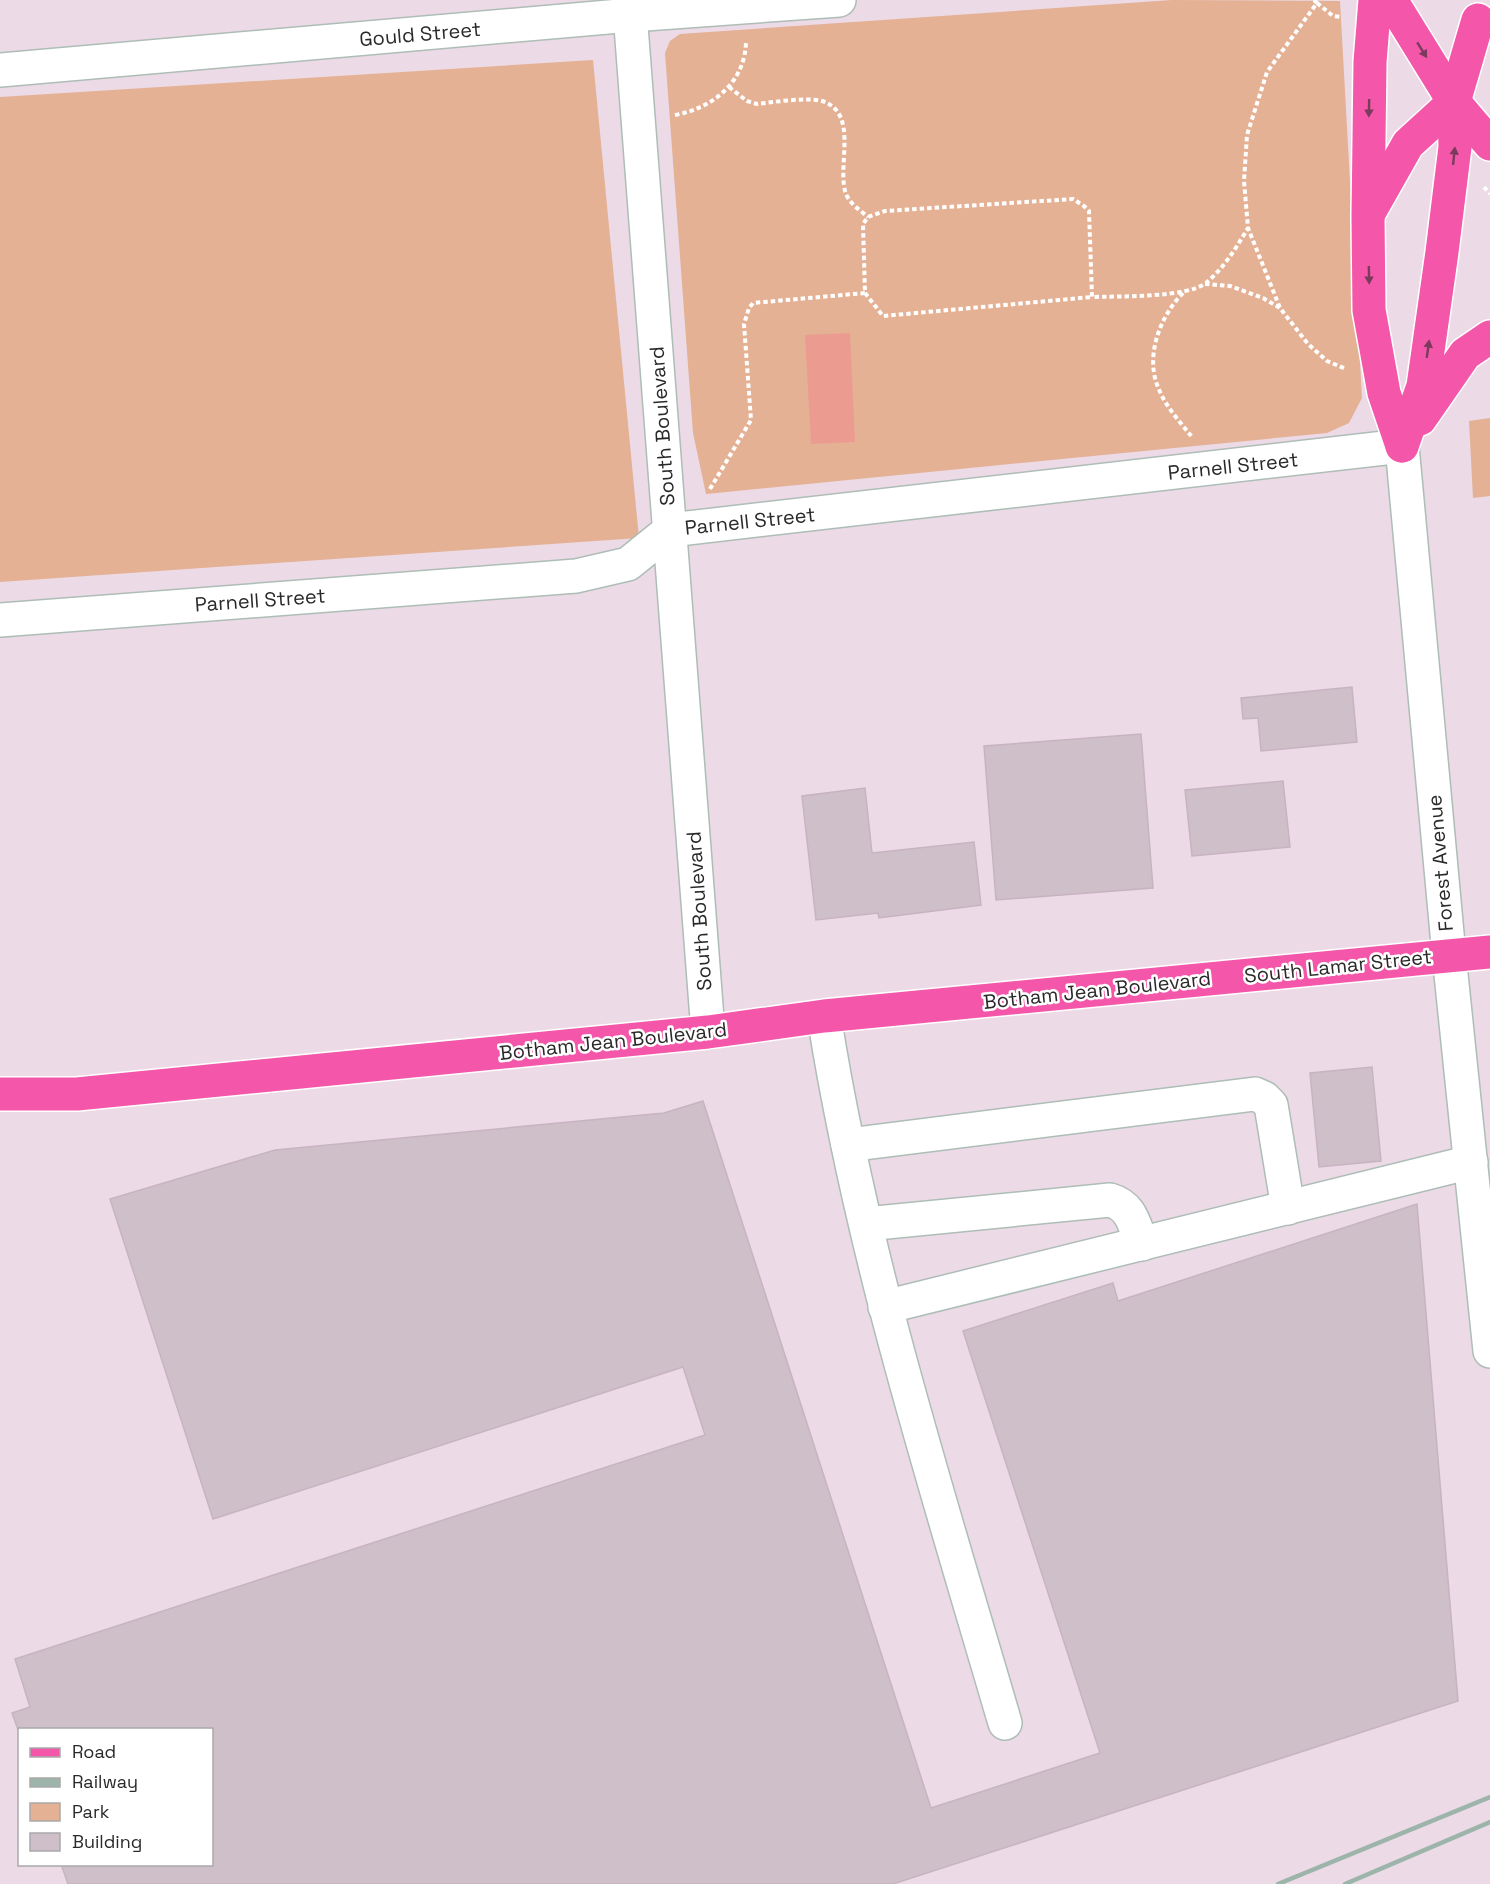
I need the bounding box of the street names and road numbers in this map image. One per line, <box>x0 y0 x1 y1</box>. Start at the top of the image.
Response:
street label: Gould Street <box>358 16 482 52</box>
street label: South Boulevard <box>643 345 681 507</box>
street label: Parnell Street <box>1166 446 1300 486</box>
street label: Parnell Street <box>683 501 817 541</box>
street label: Parnell Street <box>194 582 326 618</box>
street label: Forest Avenue <box>1421 794 1459 932</box>
street label: South Boulevard <box>680 830 718 992</box>
street label: South Lamar Street <box>1243 943 1433 989</box>
street label: Botham Jean Boulevard <box>982 965 1212 1015</box>
street label: Botham Jean Boulevard <box>498 1016 728 1066</box>

